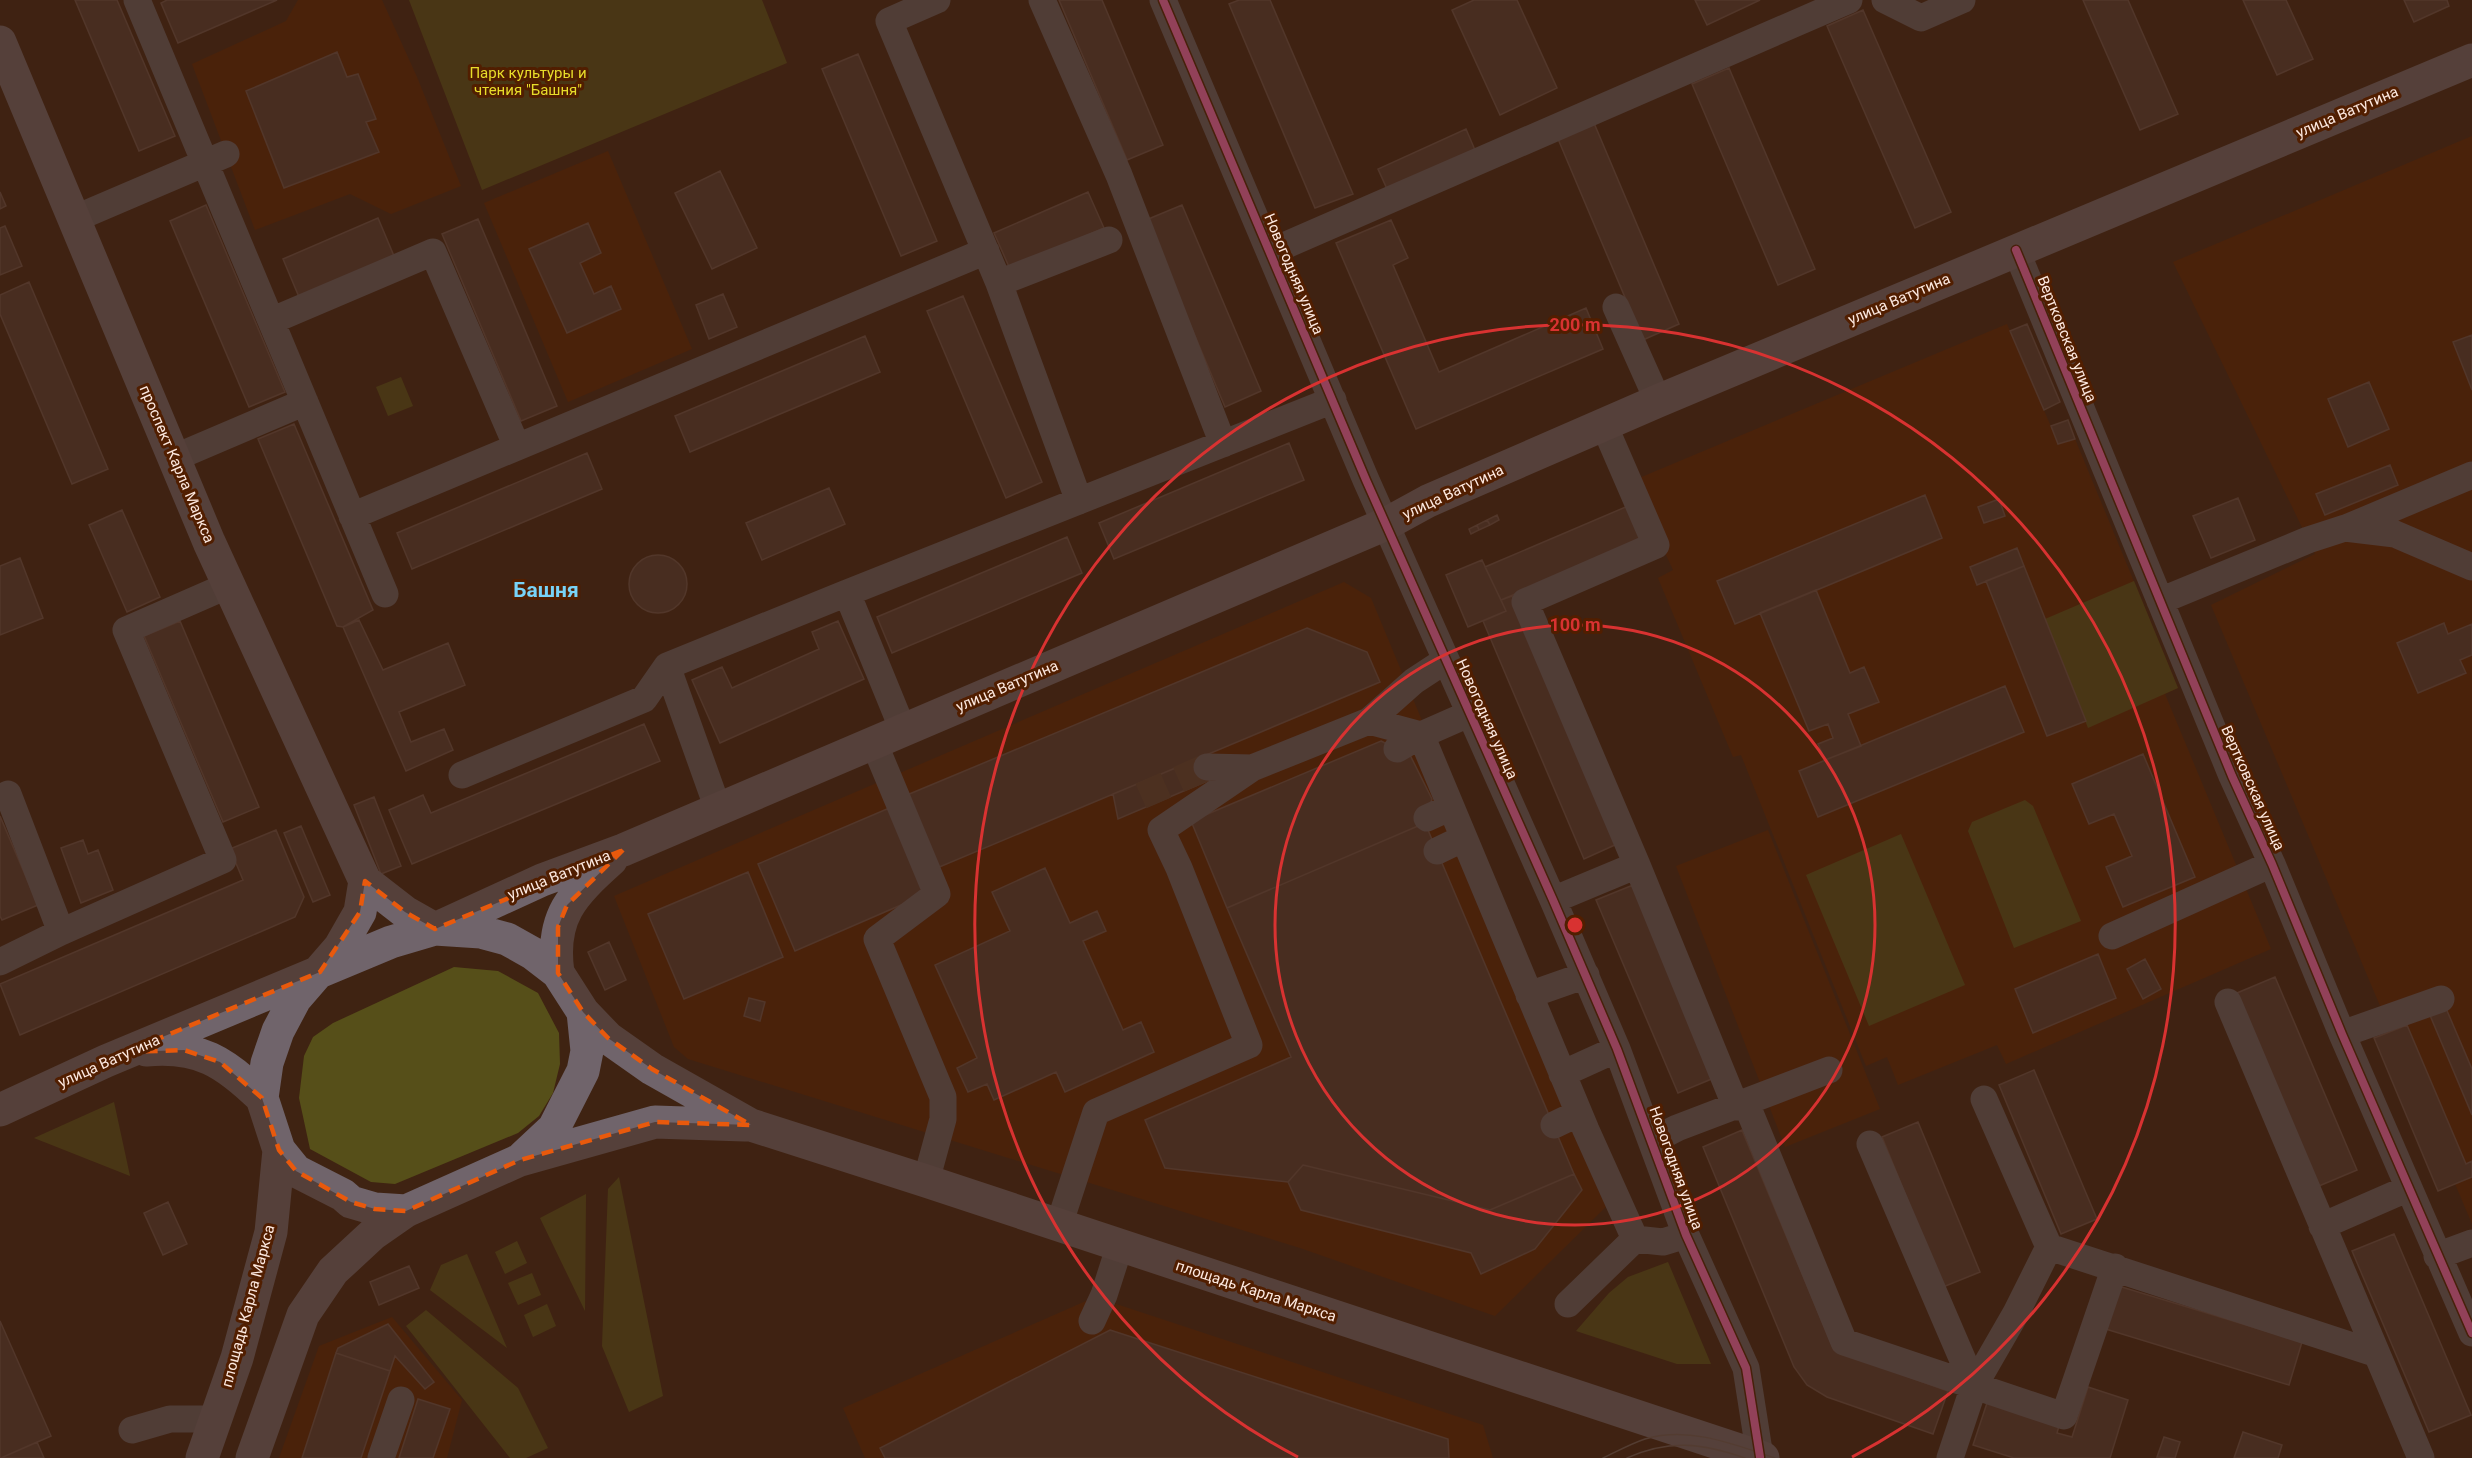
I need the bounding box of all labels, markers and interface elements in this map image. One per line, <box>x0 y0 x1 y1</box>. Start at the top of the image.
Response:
park label: Парк культуры и чтения "Башня" <box>469 64 587 99</box>
street label: улица Ватутина <box>2293 82 2401 142</box>
street label: Новогодняя улица <box>1260 211 1328 337</box>
street label: улица Ватутина <box>1845 269 1953 329</box>
street label: Вертковская улица <box>2033 273 2101 405</box>
text: 200 m <box>1549 314 1601 335</box>
street label: проспект Карла Маркса <box>136 382 218 546</box>
street label: улица Ватутина <box>1400 461 1506 523</box>
district label: Башня <box>513 578 579 602</box>
text: 100 m <box>1549 614 1601 635</box>
street label: улица Ватутина <box>953 656 1061 716</box>
street label: Новогодняя улица <box>1452 656 1522 782</box>
street label: Вертковская улица <box>2217 723 2289 853</box>
street label: улица Ватутина <box>505 846 613 904</box>
centre of rings <box>1565 915 1585 935</box>
street label: улица Ватутина <box>55 1031 163 1091</box>
street label: Новогодняя улица <box>1645 1104 1707 1232</box>
street label: площадь Карла Маркса <box>218 1223 278 1389</box>
street label: площадь Карла Маркса <box>1173 1257 1339 1325</box>

